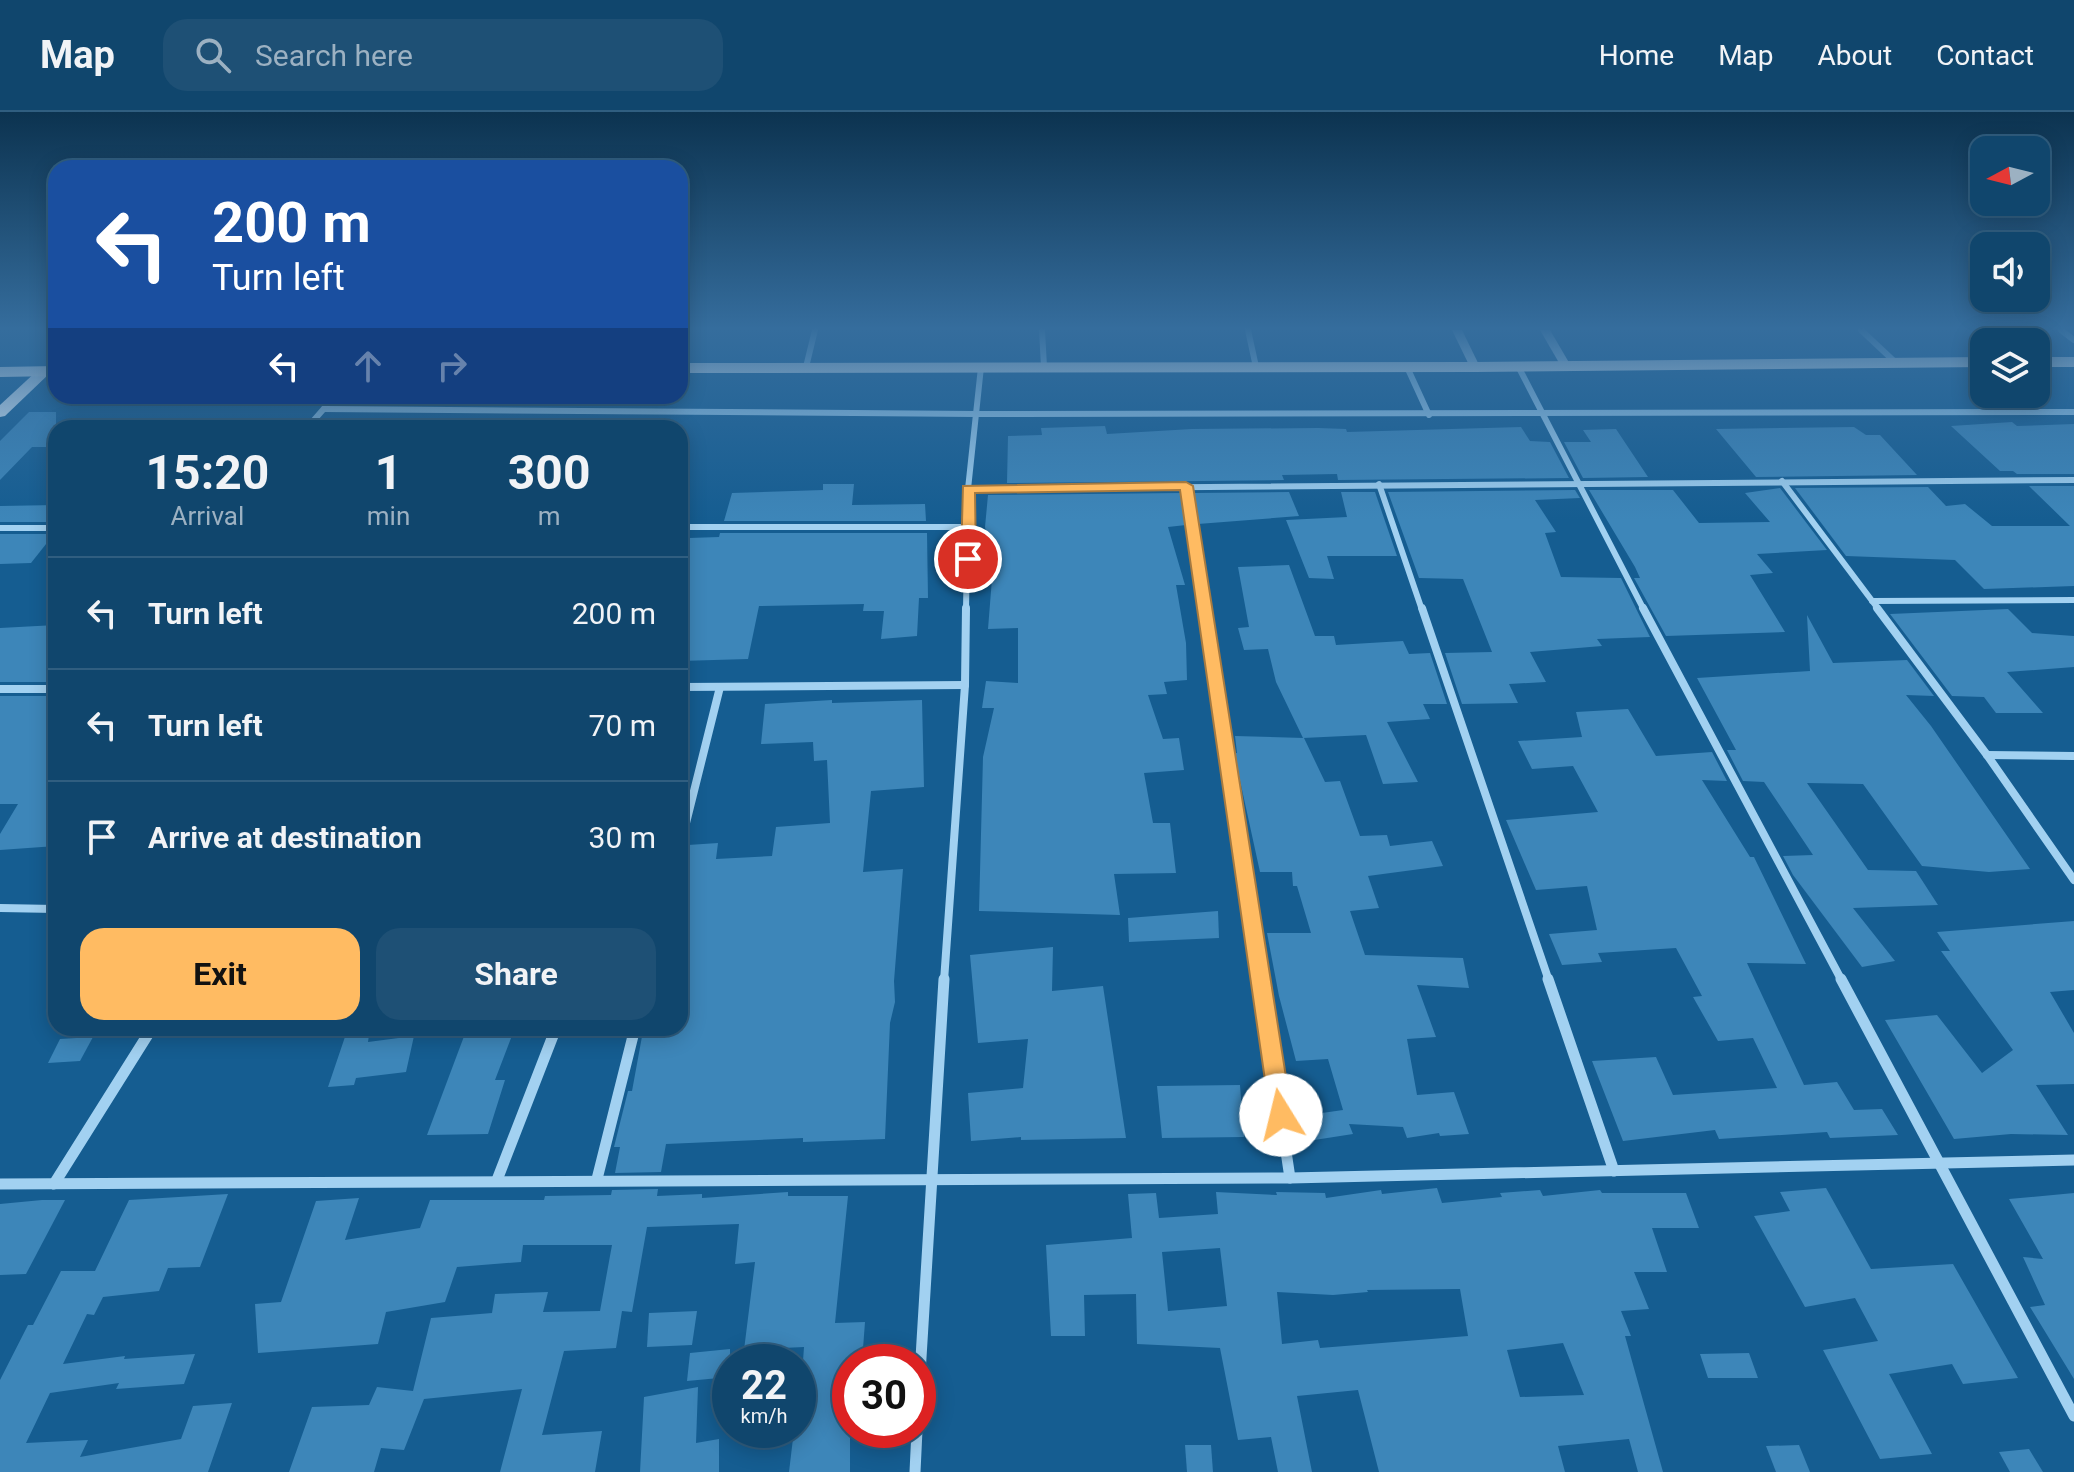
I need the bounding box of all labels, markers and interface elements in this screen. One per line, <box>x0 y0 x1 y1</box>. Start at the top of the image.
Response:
search box <box>163 19 723 91</box>
text: Map <box>40 33 115 77</box>
icon: search <box>191 33 235 77</box>
text: Search here <box>255 38 413 73</box>
text: Home <box>1599 39 1674 72</box>
text: Map <box>1718 39 1774 72</box>
text: About <box>1818 39 1892 72</box>
text: Contact <box>1936 39 2034 72</box>
north arrow <box>1970 136 2050 216</box>
map controls <box>1970 136 2050 408</box>
text: 200 m <box>212 190 371 256</box>
icon: left <box>80 192 184 296</box>
button: sound <box>1970 232 2050 312</box>
text: Turn left <box>212 257 345 299</box>
button: layers <box>1970 328 2050 408</box>
icon: left <box>262 344 306 388</box>
icon: ahead <box>346 344 390 388</box>
icon: right <box>430 344 474 388</box>
text: 15:20 <box>146 444 269 501</box>
text: 1 <box>375 444 402 501</box>
text: 300 <box>508 444 590 501</box>
text: Arrival <box>171 501 244 531</box>
text: min <box>367 501 410 531</box>
text: m <box>538 501 561 531</box>
pin <box>934 525 1002 593</box>
icon: arrive <box>946 537 990 581</box>
icon: left <box>80 591 124 635</box>
text: Turn left <box>148 596 263 631</box>
text: 200 m <box>572 596 656 631</box>
icon: left <box>80 703 124 747</box>
text: Turn left <box>148 708 263 743</box>
text: 70 m <box>589 708 656 743</box>
icon: arrive <box>80 815 124 859</box>
text: Arrive at destination <box>148 820 422 855</box>
text: 30 m <box>589 820 656 855</box>
button: Exit <box>80 928 360 1020</box>
button: Share <box>376 928 656 1020</box>
position arrow <box>1239 1073 1323 1157</box>
speed limit sign: 30 <box>832 1344 936 1448</box>
text: 22 <box>741 1362 787 1409</box>
text: km/h <box>741 1404 787 1428</box>

